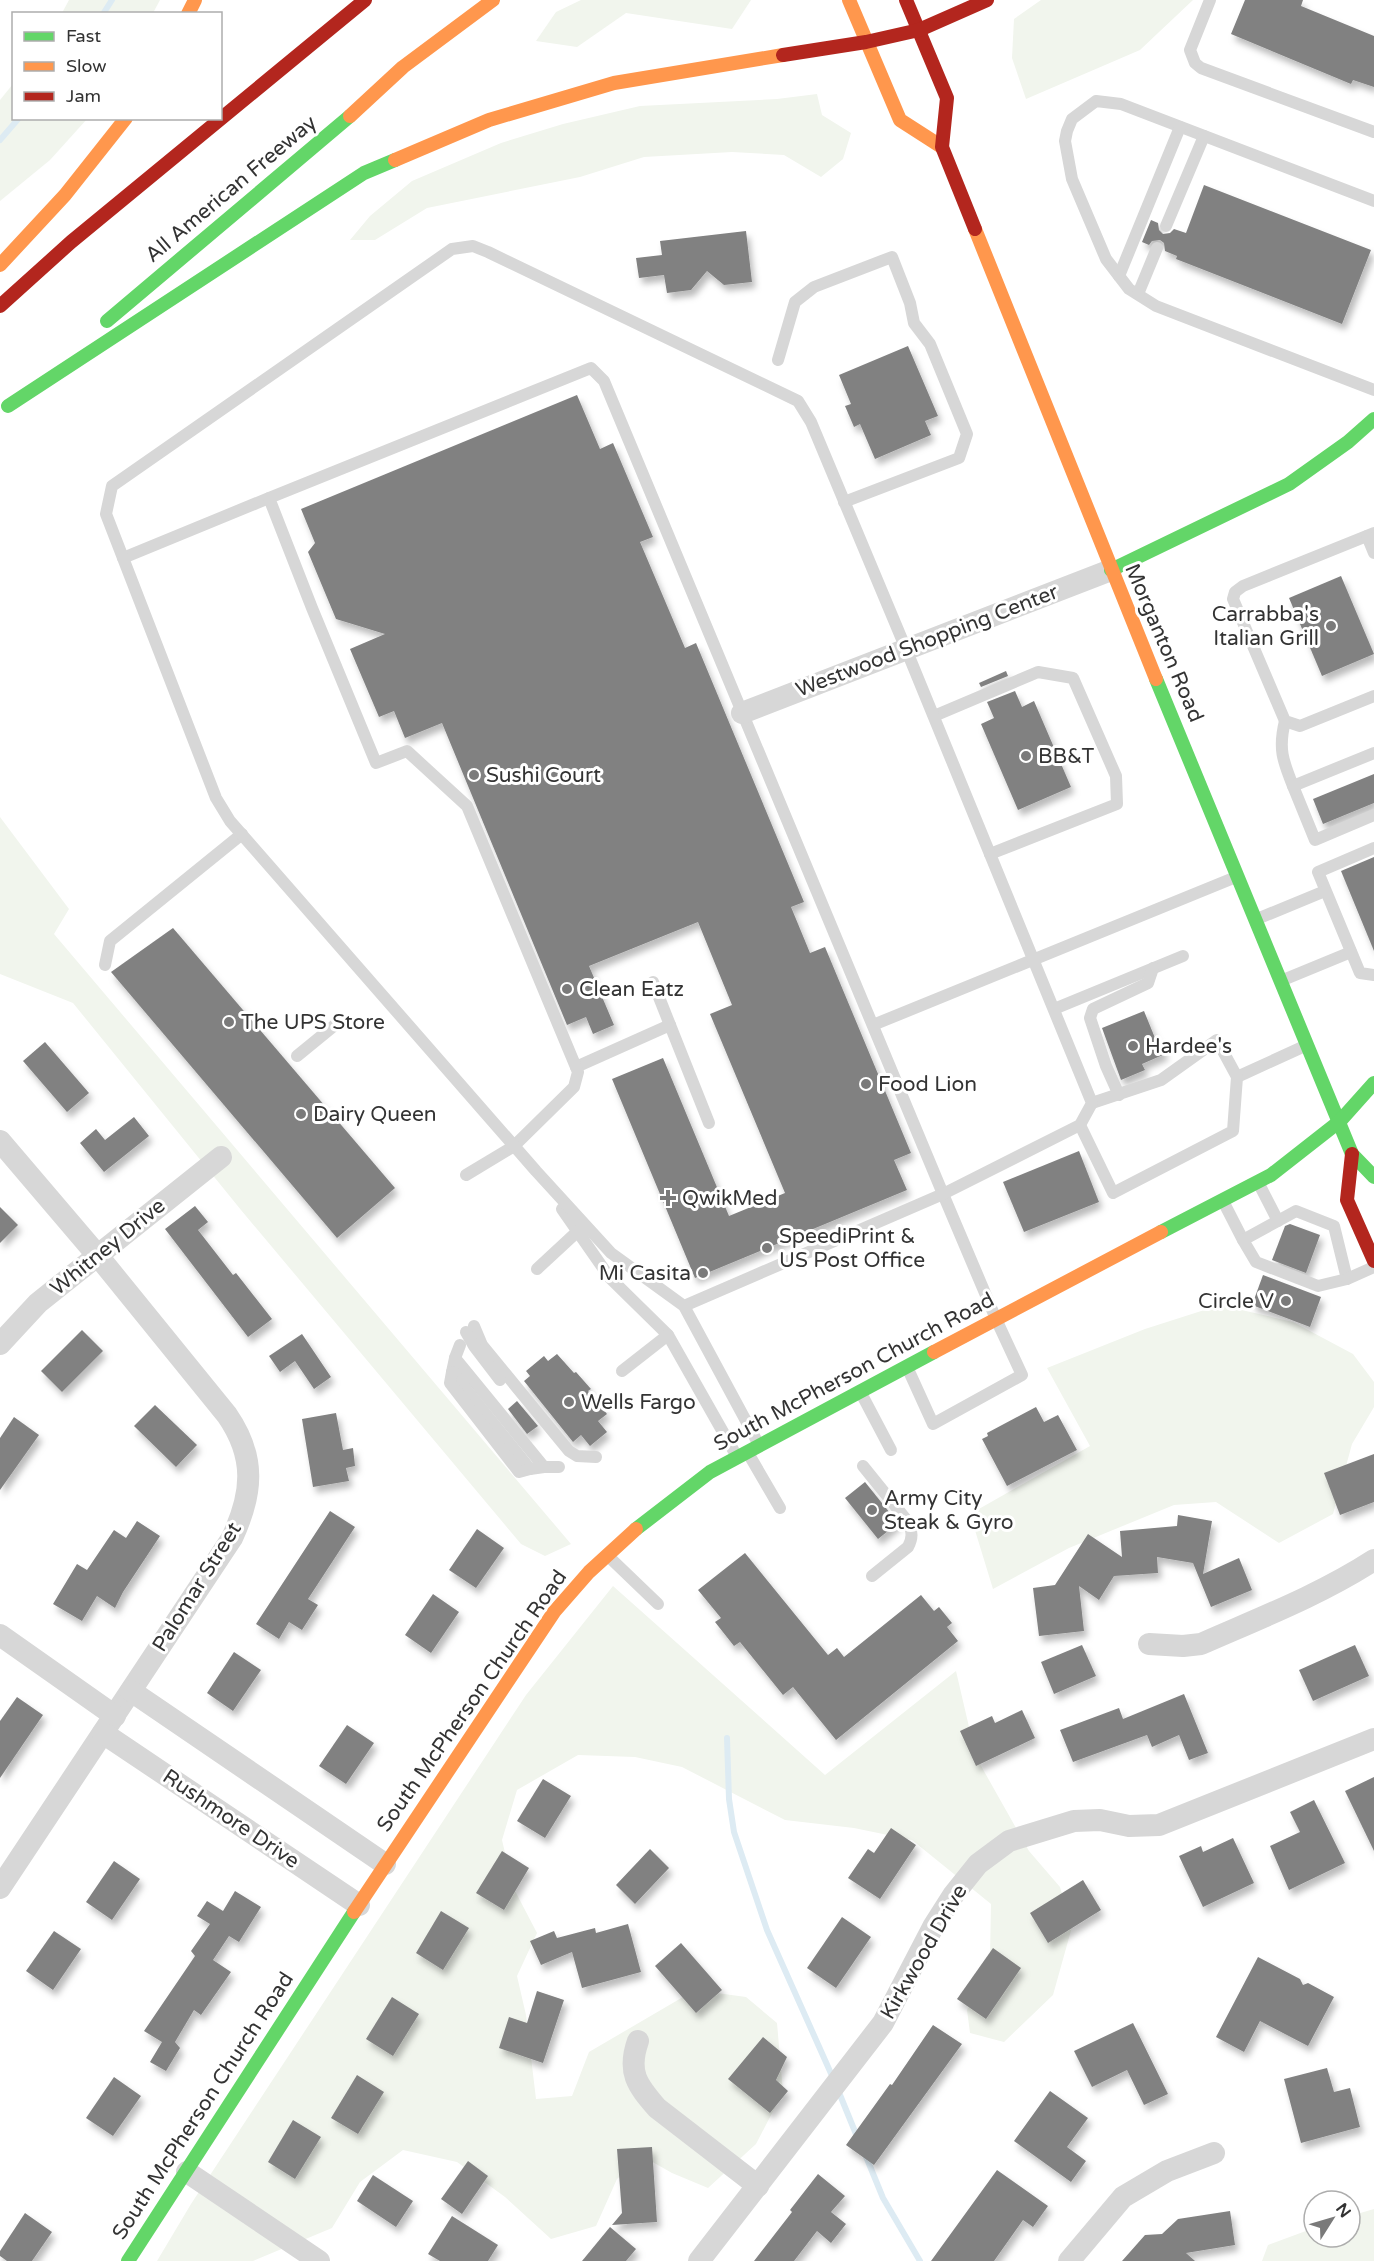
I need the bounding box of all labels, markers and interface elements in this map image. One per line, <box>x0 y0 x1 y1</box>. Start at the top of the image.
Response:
legend <box>12 12 222 120</box>
text: Fast <box>66 25 101 47</box>
text: Slow <box>66 55 107 77</box>
text: Jam <box>66 85 101 107</box>
street label: All American Freeway <box>140 110 322 268</box>
street label: Morganton Road <box>1119 560 1209 726</box>
street label: Westwood Shopping Center <box>792 579 1062 703</box>
place label: Carrabba's Italian Grill <box>1212 602 1319 651</box>
marker: Carrabba's Italian Grill <box>1324 619 1338 633</box>
place label: BB&T <box>1038 744 1094 769</box>
marker: BB&T <box>1019 749 1033 763</box>
place label: Sushi Court <box>486 763 601 788</box>
marker: Sushi Court <box>467 768 481 782</box>
place label: Clean Eatz <box>579 977 684 1002</box>
marker: Clean Eatz <box>560 982 574 996</box>
place label: The UPS Store <box>241 1010 385 1035</box>
marker: The UPS Store <box>222 1015 236 1029</box>
place label: Hardee's <box>1145 1034 1232 1059</box>
marker: Hardee's <box>1126 1039 1140 1053</box>
place label: Food Lion <box>878 1072 977 1097</box>
marker: Food Lion <box>859 1077 873 1091</box>
place label: Dairy Queen <box>313 1102 437 1127</box>
marker: Dairy Queen <box>294 1107 308 1121</box>
place label: QwikMed <box>682 1186 778 1211</box>
marker: QwikMed <box>659 1189 677 1207</box>
street label: Whitney Drive <box>46 1193 170 1301</box>
place label: SpeediPrint & US Post Office <box>779 1224 925 1273</box>
marker: SpeediPrint & US Post Office <box>760 1241 774 1255</box>
place label: Mi Casita <box>599 1261 691 1286</box>
marker: Mi Casita <box>696 1266 710 1280</box>
street label: South McPherson Church Road <box>710 1287 998 1457</box>
place label: Circle V <box>1198 1289 1274 1314</box>
marker: Circle V <box>1279 1294 1293 1308</box>
place label: Wells Fargo <box>581 1390 696 1415</box>
marker: Wells Fargo <box>562 1395 576 1409</box>
place label: Army City Steak & Gyro <box>884 1486 1013 1535</box>
marker: Army City Steak & Gyro <box>865 1503 879 1517</box>
street label: Palomar Street <box>147 1518 247 1656</box>
street label: South McPherson Church Road <box>372 1565 572 1837</box>
street label: Rushmore Drive <box>158 1764 304 1874</box>
street label: Kirkwood Drive <box>875 1880 973 2024</box>
street label: South McPherson Church Road <box>107 1968 299 2244</box>
north arrow <box>1302 2189 1362 2249</box>
text: N <box>1331 2199 1355 2222</box>

